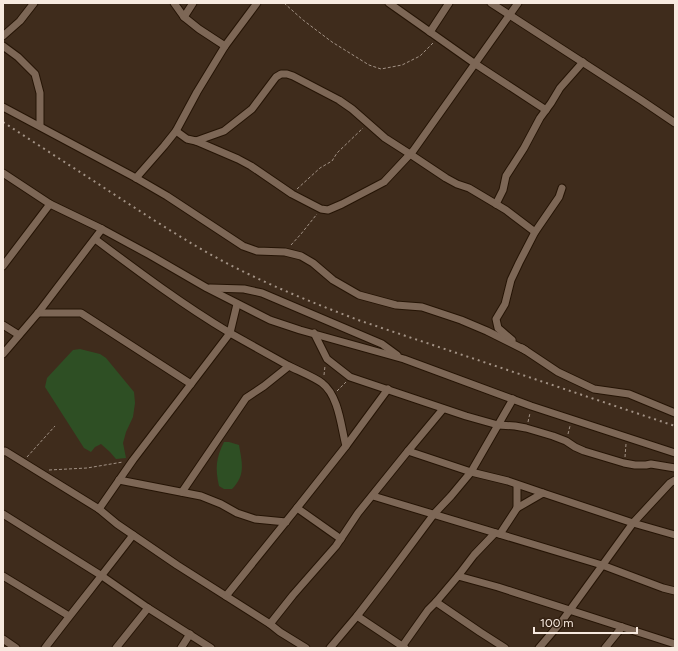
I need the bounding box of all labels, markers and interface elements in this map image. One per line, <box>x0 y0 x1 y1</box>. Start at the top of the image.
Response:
scale bar <box>534 609 637 635</box>
text: 100 m <box>540 616 574 630</box>

